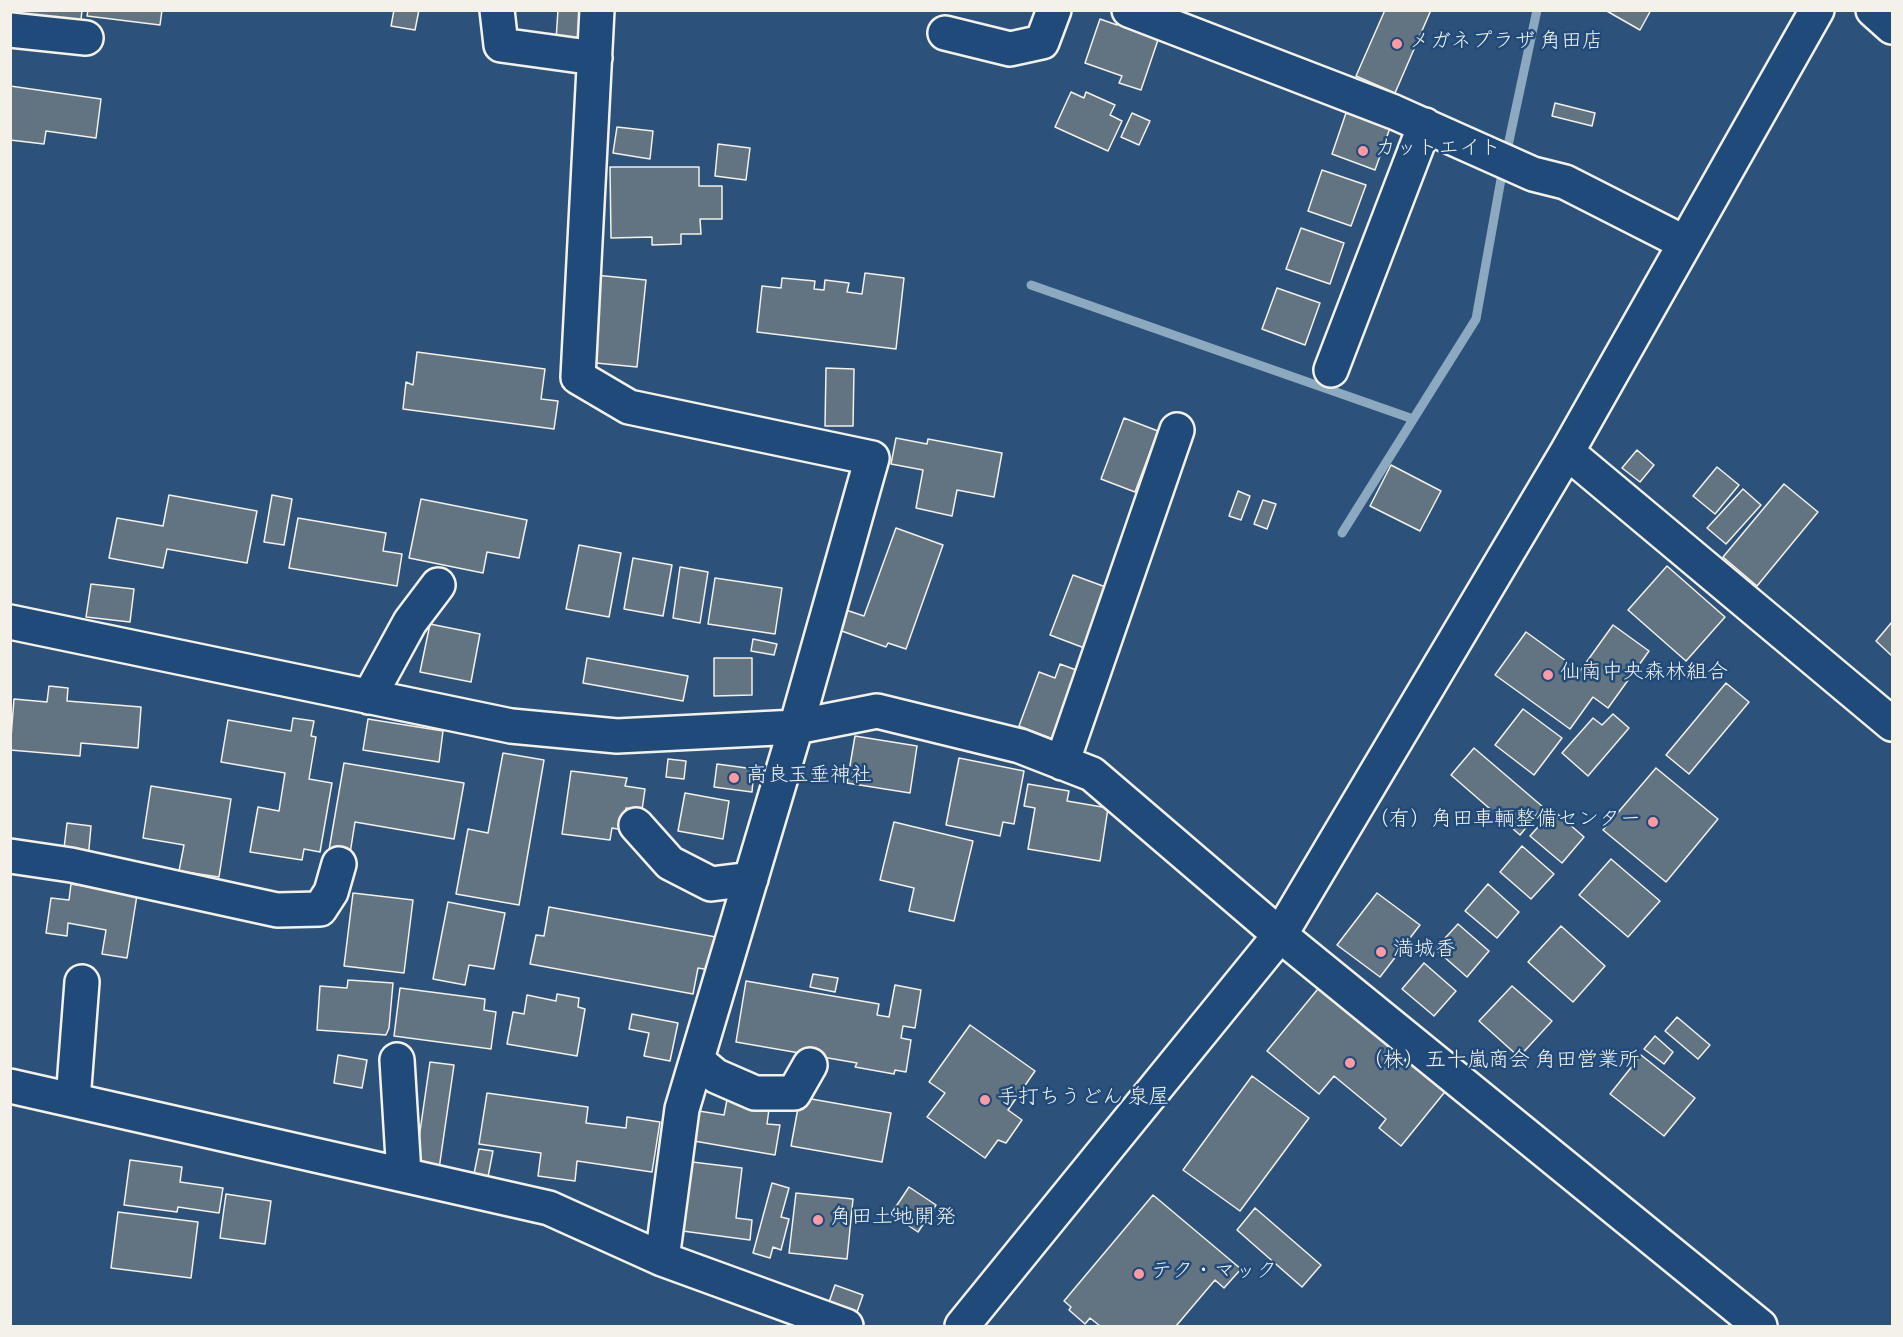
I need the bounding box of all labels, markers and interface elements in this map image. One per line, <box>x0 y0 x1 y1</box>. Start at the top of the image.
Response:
place label: メガネプラザ 角田店 <box>1409 31 1603 57</box>
marker: メガネプラザ 角田店 <box>1390 37 1404 51</box>
place label: カットエイト <box>1375 138 1501 164</box>
marker: カットエイト <box>1356 144 1370 158</box>
place label: 仙南中央森林組合 <box>1560 662 1728 688</box>
marker: 仙南中央森林組合 <box>1541 668 1555 682</box>
place label: 高良玉垂神社 <box>746 765 872 791</box>
marker: 高良玉垂神社 <box>727 771 741 785</box>
place label: （有）角田車輌整備センター <box>1368 809 1641 835</box>
marker: （有）角田車輌整備センター <box>1646 815 1660 829</box>
place label: 満城香 <box>1393 939 1456 965</box>
marker: 満城香 <box>1374 945 1388 959</box>
place label: （株）五十嵐商会 角田営業所 <box>1362 1050 1640 1076</box>
marker: （株）五十嵐商会 角田営業所 <box>1343 1056 1357 1070</box>
place label: 手打ちうどん 泉屋 <box>997 1087 1170 1113</box>
marker: 手打ちうどん 泉屋 <box>978 1093 992 1107</box>
place label: 角田土地開発 <box>830 1207 956 1233</box>
marker: 角田土地開発 <box>811 1213 825 1227</box>
place label: テク・マック <box>1151 1261 1277 1287</box>
marker: テク・マック <box>1132 1267 1146 1281</box>

